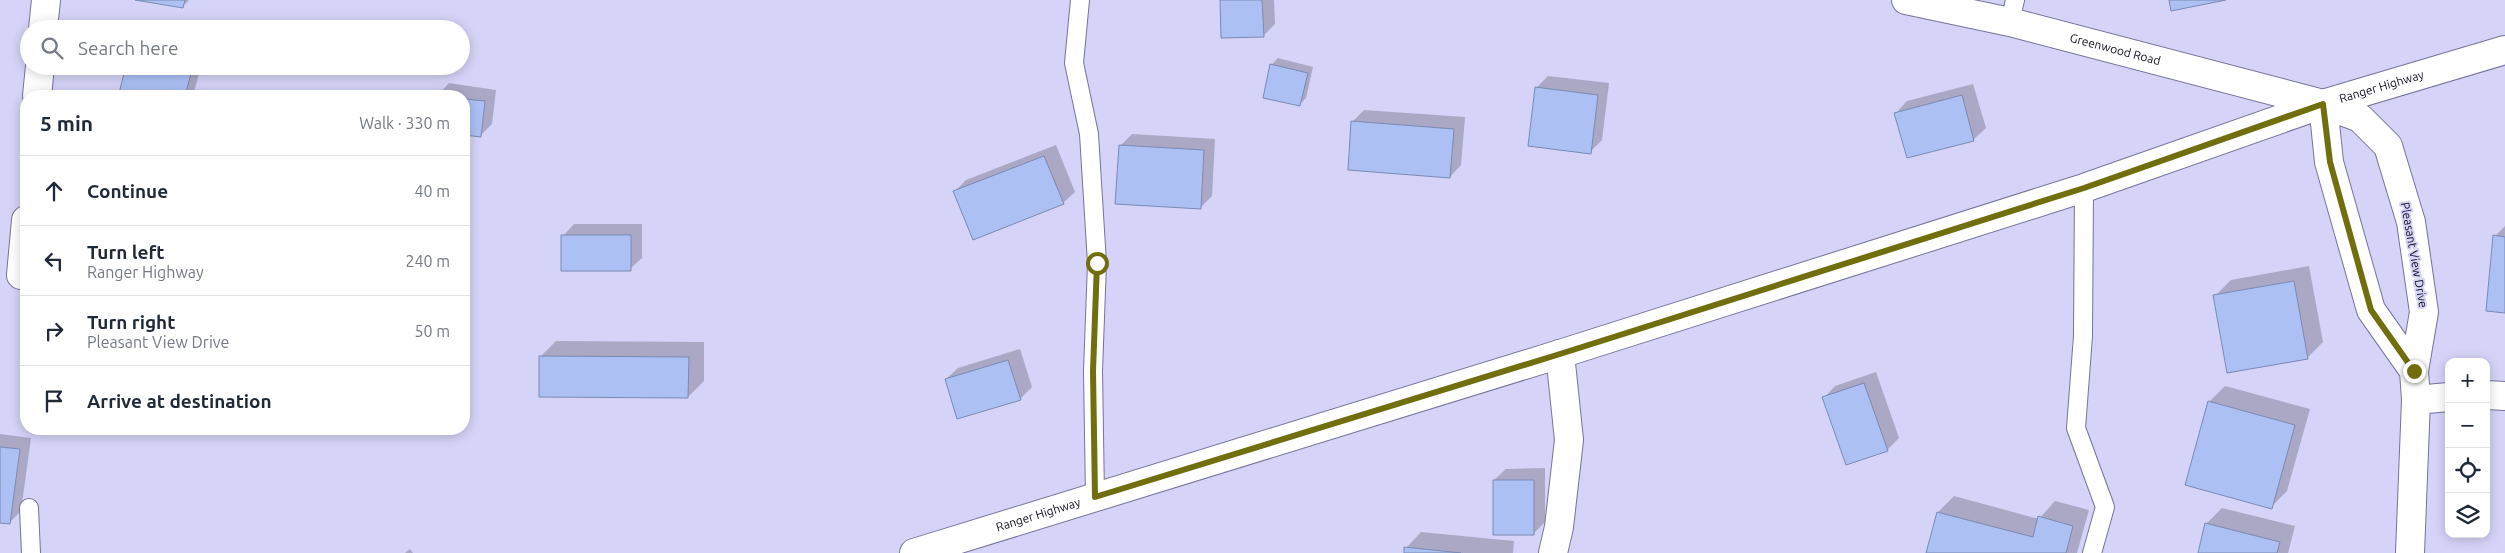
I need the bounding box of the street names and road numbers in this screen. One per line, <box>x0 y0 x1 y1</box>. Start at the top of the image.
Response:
street label: Greenwood Road <box>2068 31 2162 67</box>
street label: Ranger Highway <box>2338 67 2425 105</box>
street label: Pleasant View Drive <box>2399 201 2430 309</box>
street label: Ranger Highway <box>994 495 1082 533</box>

